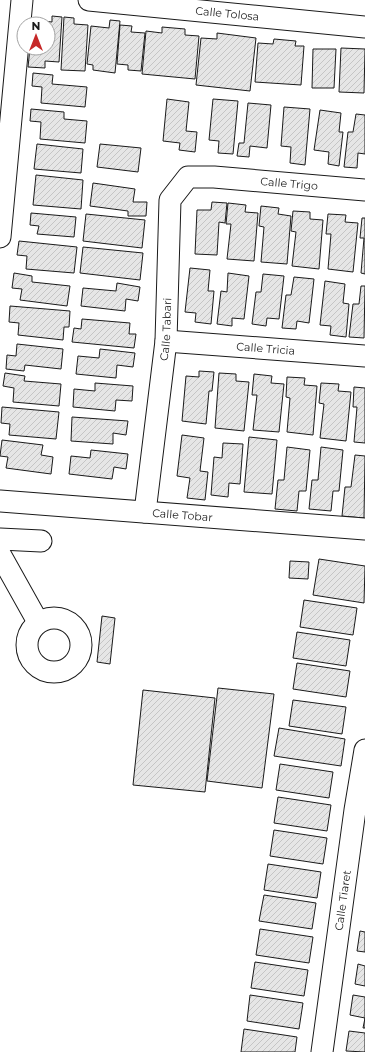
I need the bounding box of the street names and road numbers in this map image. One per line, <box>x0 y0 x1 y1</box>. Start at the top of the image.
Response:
street label: Calle Tolosa <box>195 3 260 24</box>
street label: Calle Trigo <box>260 174 319 193</box>
street label: Calle Tabari <box>157 297 174 362</box>
street label: Calle Tricia <box>236 339 296 358</box>
street label: Calle Tobar <box>152 506 213 524</box>
street label: Calle Tiaret <box>332 869 354 932</box>

